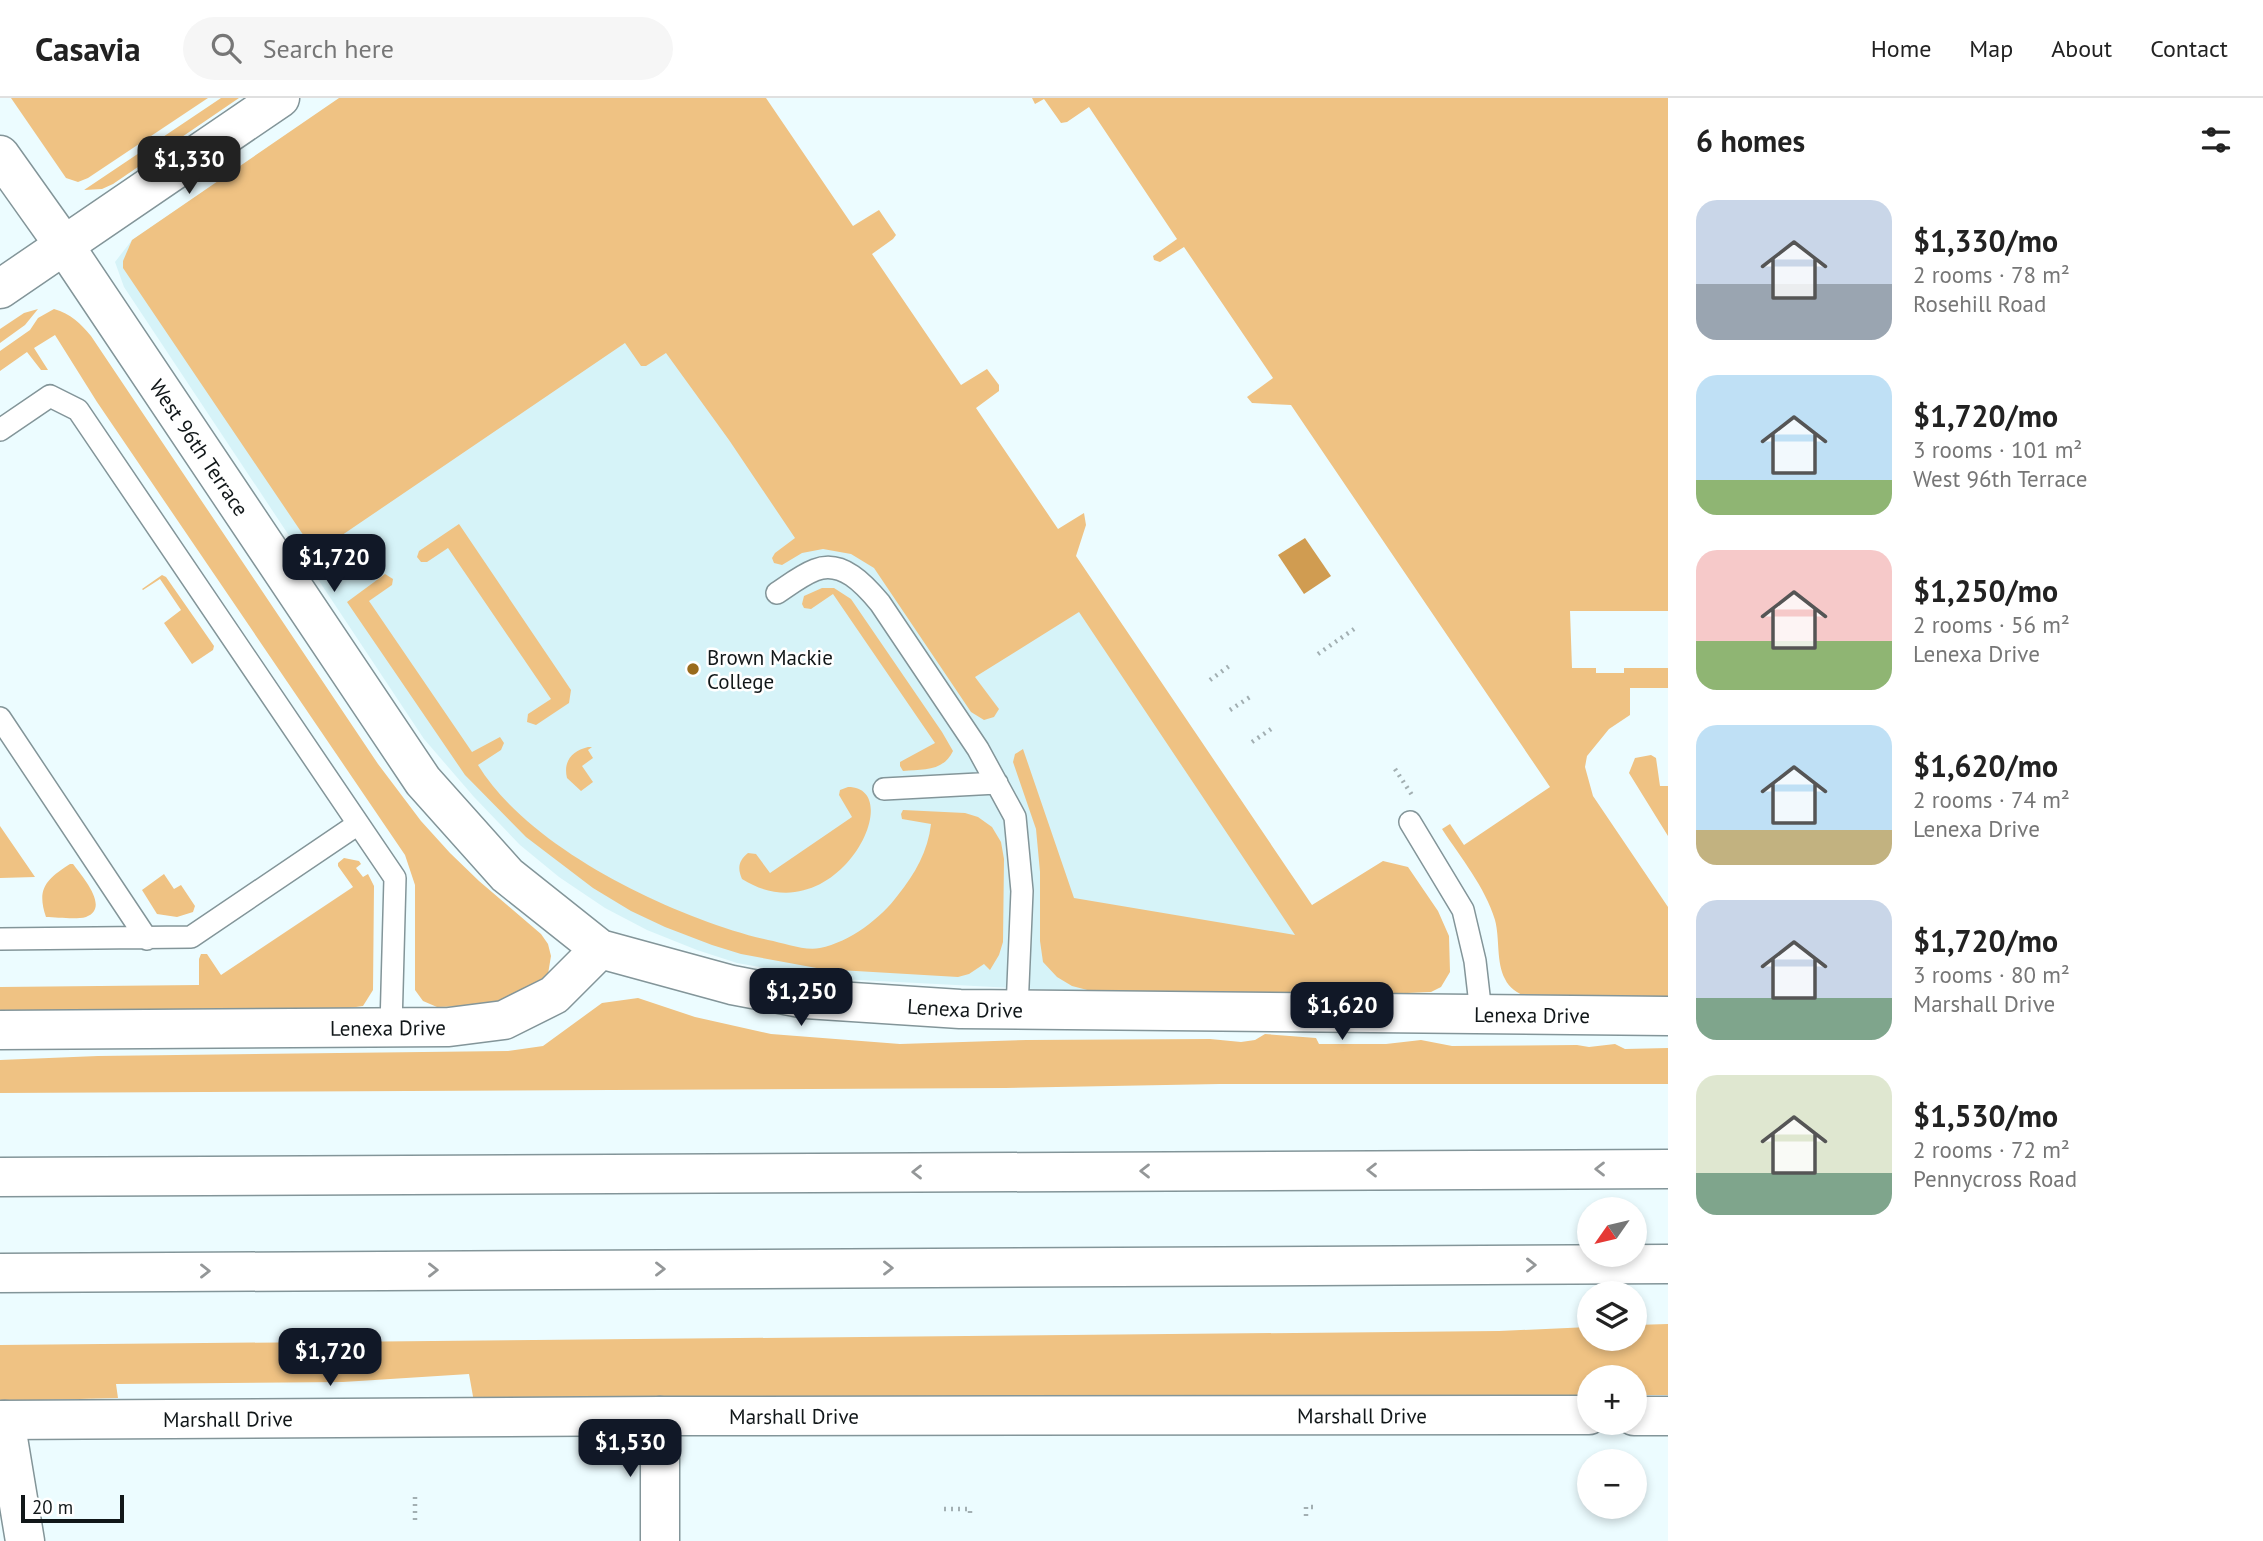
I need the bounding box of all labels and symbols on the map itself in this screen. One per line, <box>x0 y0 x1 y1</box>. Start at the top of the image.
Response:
pin: $1,330 <box>132 136 246 196</box>
street label: West 96th Terrace <box>144 374 255 521</box>
pin: $1,720 <box>277 534 391 594</box>
place label: Brown Mackie College <box>707 644 833 695</box>
marker: Brown Mackie College <box>685 661 701 677</box>
pin: $1,250 <box>744 968 858 1028</box>
pin: $1,620 <box>1285 982 1399 1042</box>
street label: Lenexa Drive <box>906 992 1023 1023</box>
street label: Lenexa Drive <box>1474 1001 1590 1029</box>
street label: Lenexa Drive <box>330 1014 446 1041</box>
one-way arrow <box>1594 1161 1605 1177</box>
one-way arrow <box>1367 1162 1377 1178</box>
one-way arrow <box>1139 1163 1150 1179</box>
one-way arrow <box>912 1165 923 1180</box>
north arrow <box>1577 1197 1647 1267</box>
one-way arrow <box>1526 1257 1537 1273</box>
one-way arrow <box>883 1260 894 1276</box>
one-way arrow <box>656 1261 666 1277</box>
one-way arrow <box>428 1262 439 1278</box>
one-way arrow <box>201 1263 211 1279</box>
pin: $1,720 <box>273 1328 387 1388</box>
street label: Marshall Drive <box>729 1402 859 1429</box>
street label: Marshall Drive <box>1297 1402 1427 1429</box>
street label: Marshall Drive <box>163 1405 293 1433</box>
pin: $1,530 <box>573 1420 687 1479</box>
scale bar <box>21 1492 124 1524</box>

